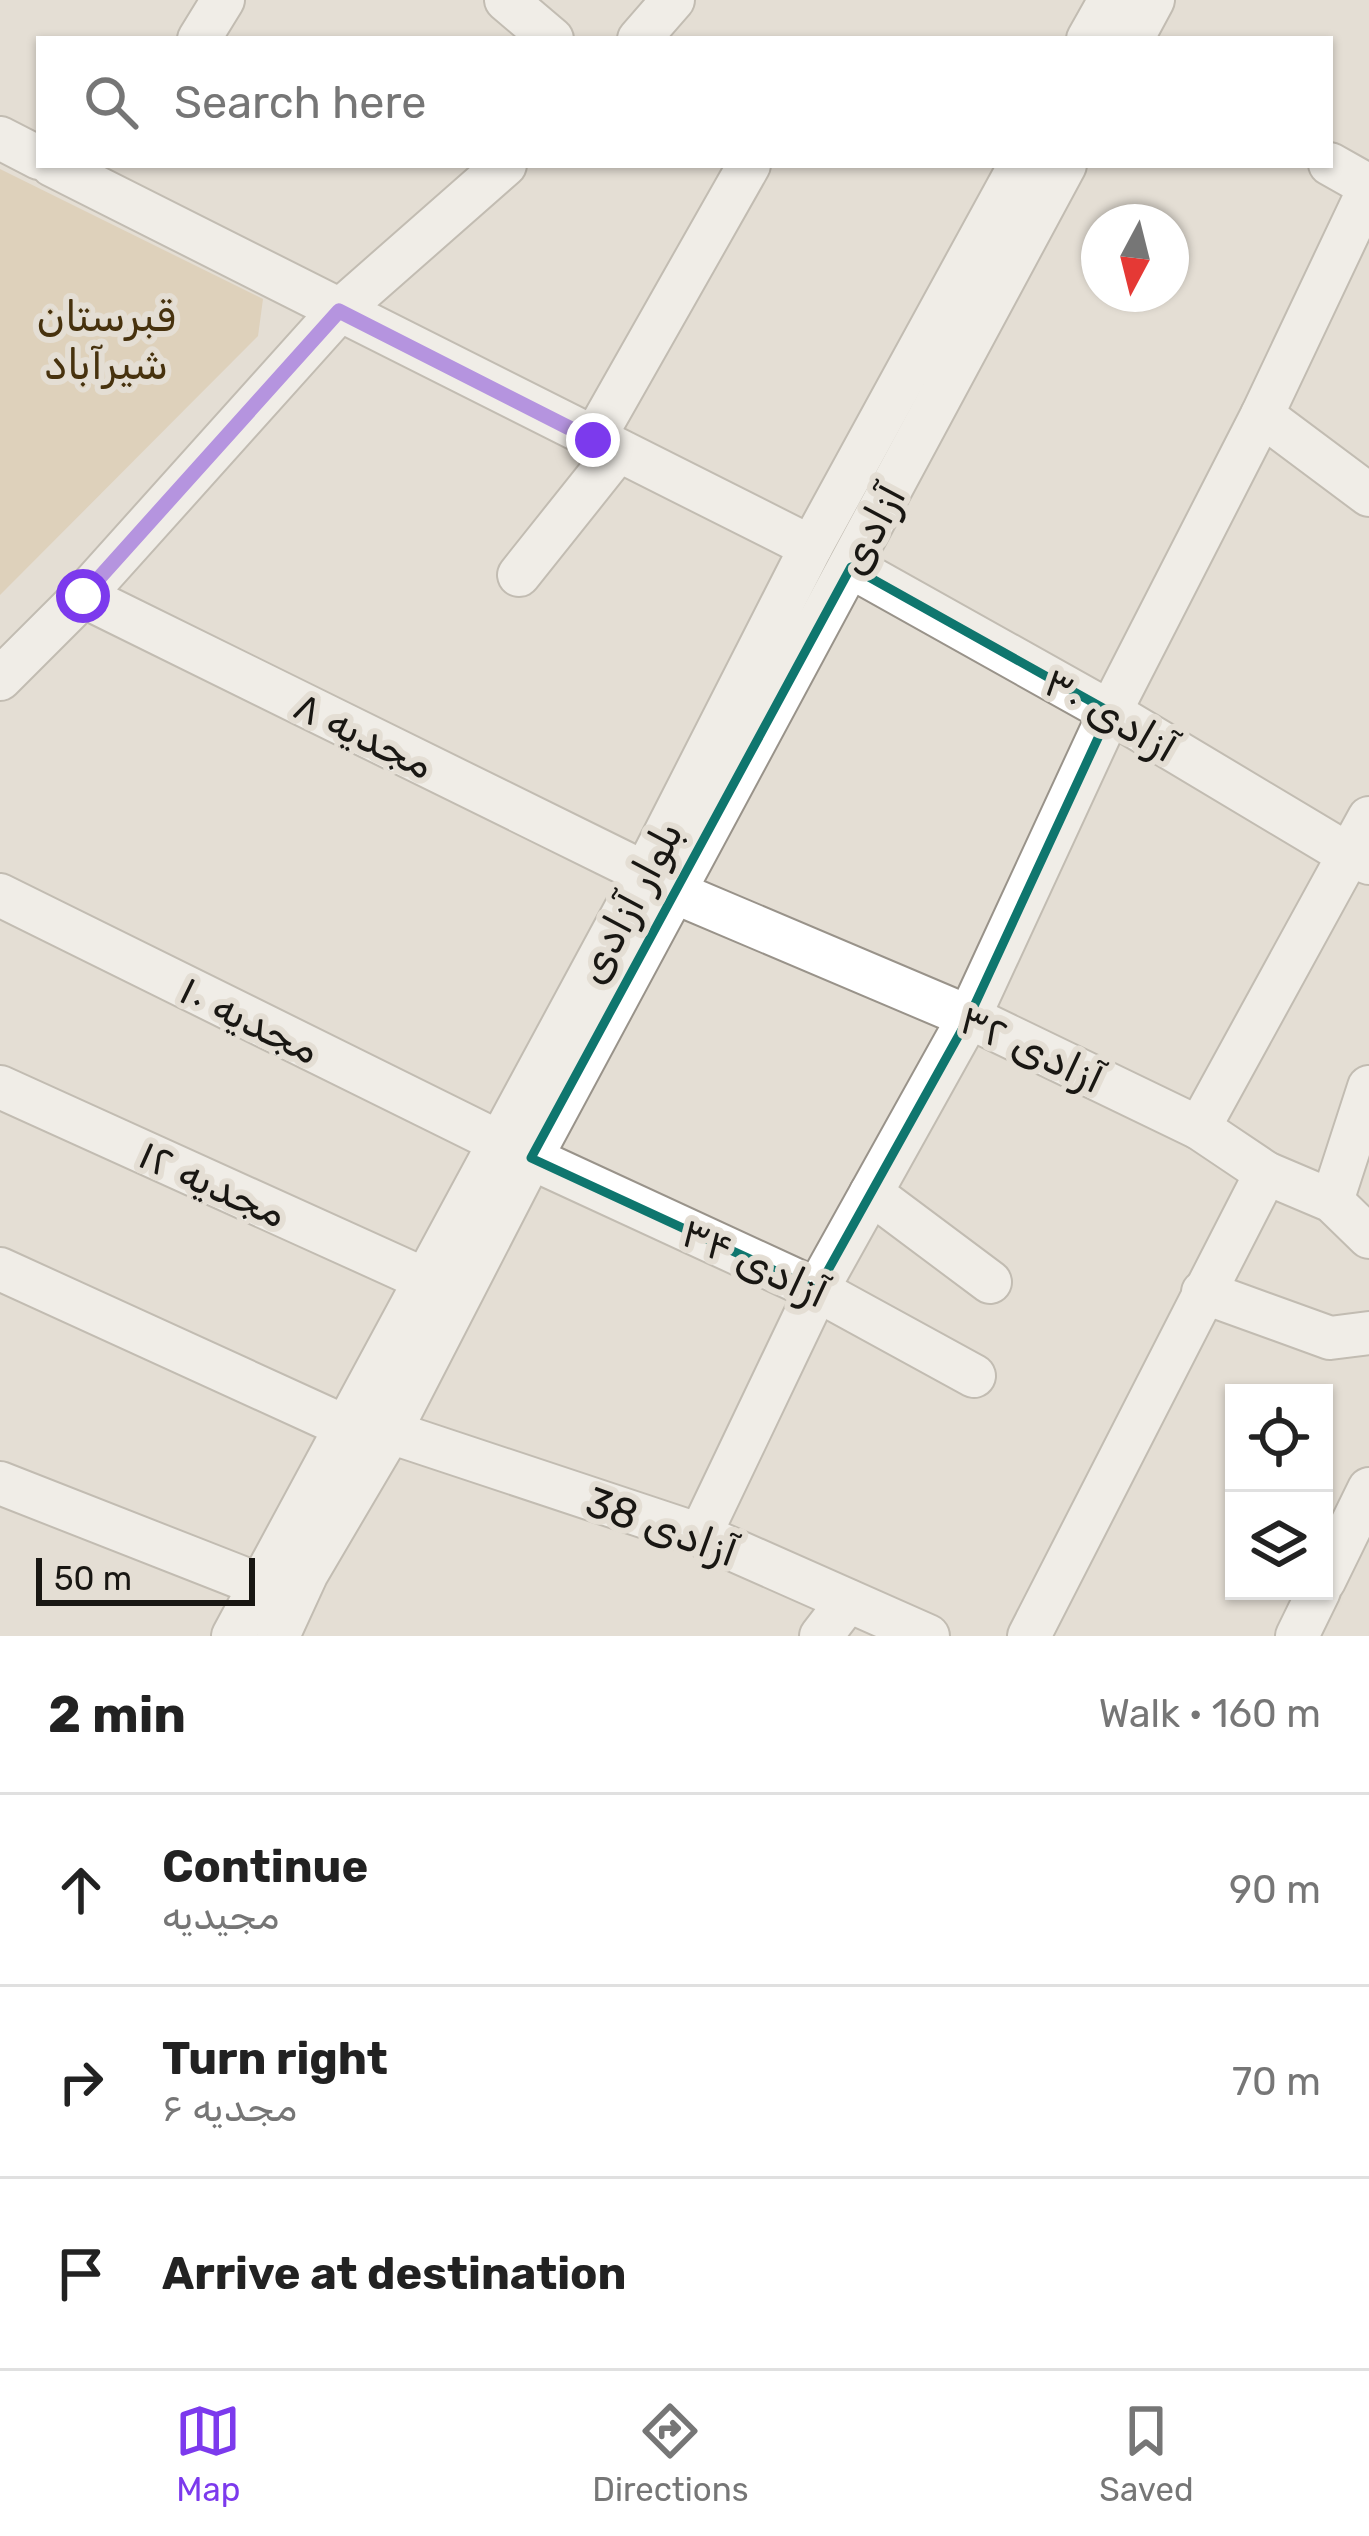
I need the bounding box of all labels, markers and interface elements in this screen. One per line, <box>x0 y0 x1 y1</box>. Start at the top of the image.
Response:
search box <box>36 36 1333 168</box>
icon: search <box>78 69 144 135</box>
text: Search here <box>174 76 426 129</box>
north arrow <box>1081 204 1189 312</box>
park label: قبرستان شیرآباد <box>36 292 176 390</box>
route end <box>566 413 620 467</box>
street label: آزادی <box>827 476 916 583</box>
route start <box>56 569 110 623</box>
street label: آزادی ۳۰ <box>1035 657 1186 773</box>
street label: مجدیه ۸ <box>285 680 442 790</box>
street label: بلوار آزادی <box>566 813 693 992</box>
street label: مجدیه ۱۰ <box>171 965 328 1075</box>
street label: آزادی ۳۲ <box>951 994 1112 1104</box>
street label: مجدیه ۱۲ <box>131 1129 294 1239</box>
street label: آزادی ۳۴ <box>673 1207 836 1319</box>
map controls <box>1225 1384 1333 1600</box>
button: locate <box>1225 1384 1333 1492</box>
street label: آزادی 38 <box>579 1476 744 1577</box>
button: layers <box>1225 1492 1333 1600</box>
scale bar <box>36 1552 255 1605</box>
text: 50 m <box>54 1559 132 1598</box>
text: 2 min <box>48 1684 186 1745</box>
text: Walk · 160 m <box>1099 1691 1321 1737</box>
text: Continue <box>162 1840 368 1893</box>
icon: ahead <box>48 1857 114 1923</box>
text: 90 m <box>1229 1867 1321 1913</box>
text: مجیدیه <box>162 1893 280 1939</box>
text: Turn right <box>162 2032 388 2085</box>
icon: right <box>48 2049 114 2115</box>
text: 70 m <box>1232 2059 1321 2105</box>
text: مجدیه ۶ <box>162 2085 297 2131</box>
icon: arrive <box>48 2241 114 2307</box>
text: Arrive at destination <box>162 2247 627 2300</box>
tab: Map <box>175 2398 241 2509</box>
tab: Directions <box>592 2398 749 2509</box>
tab: Saved <box>1099 2398 1194 2509</box>

